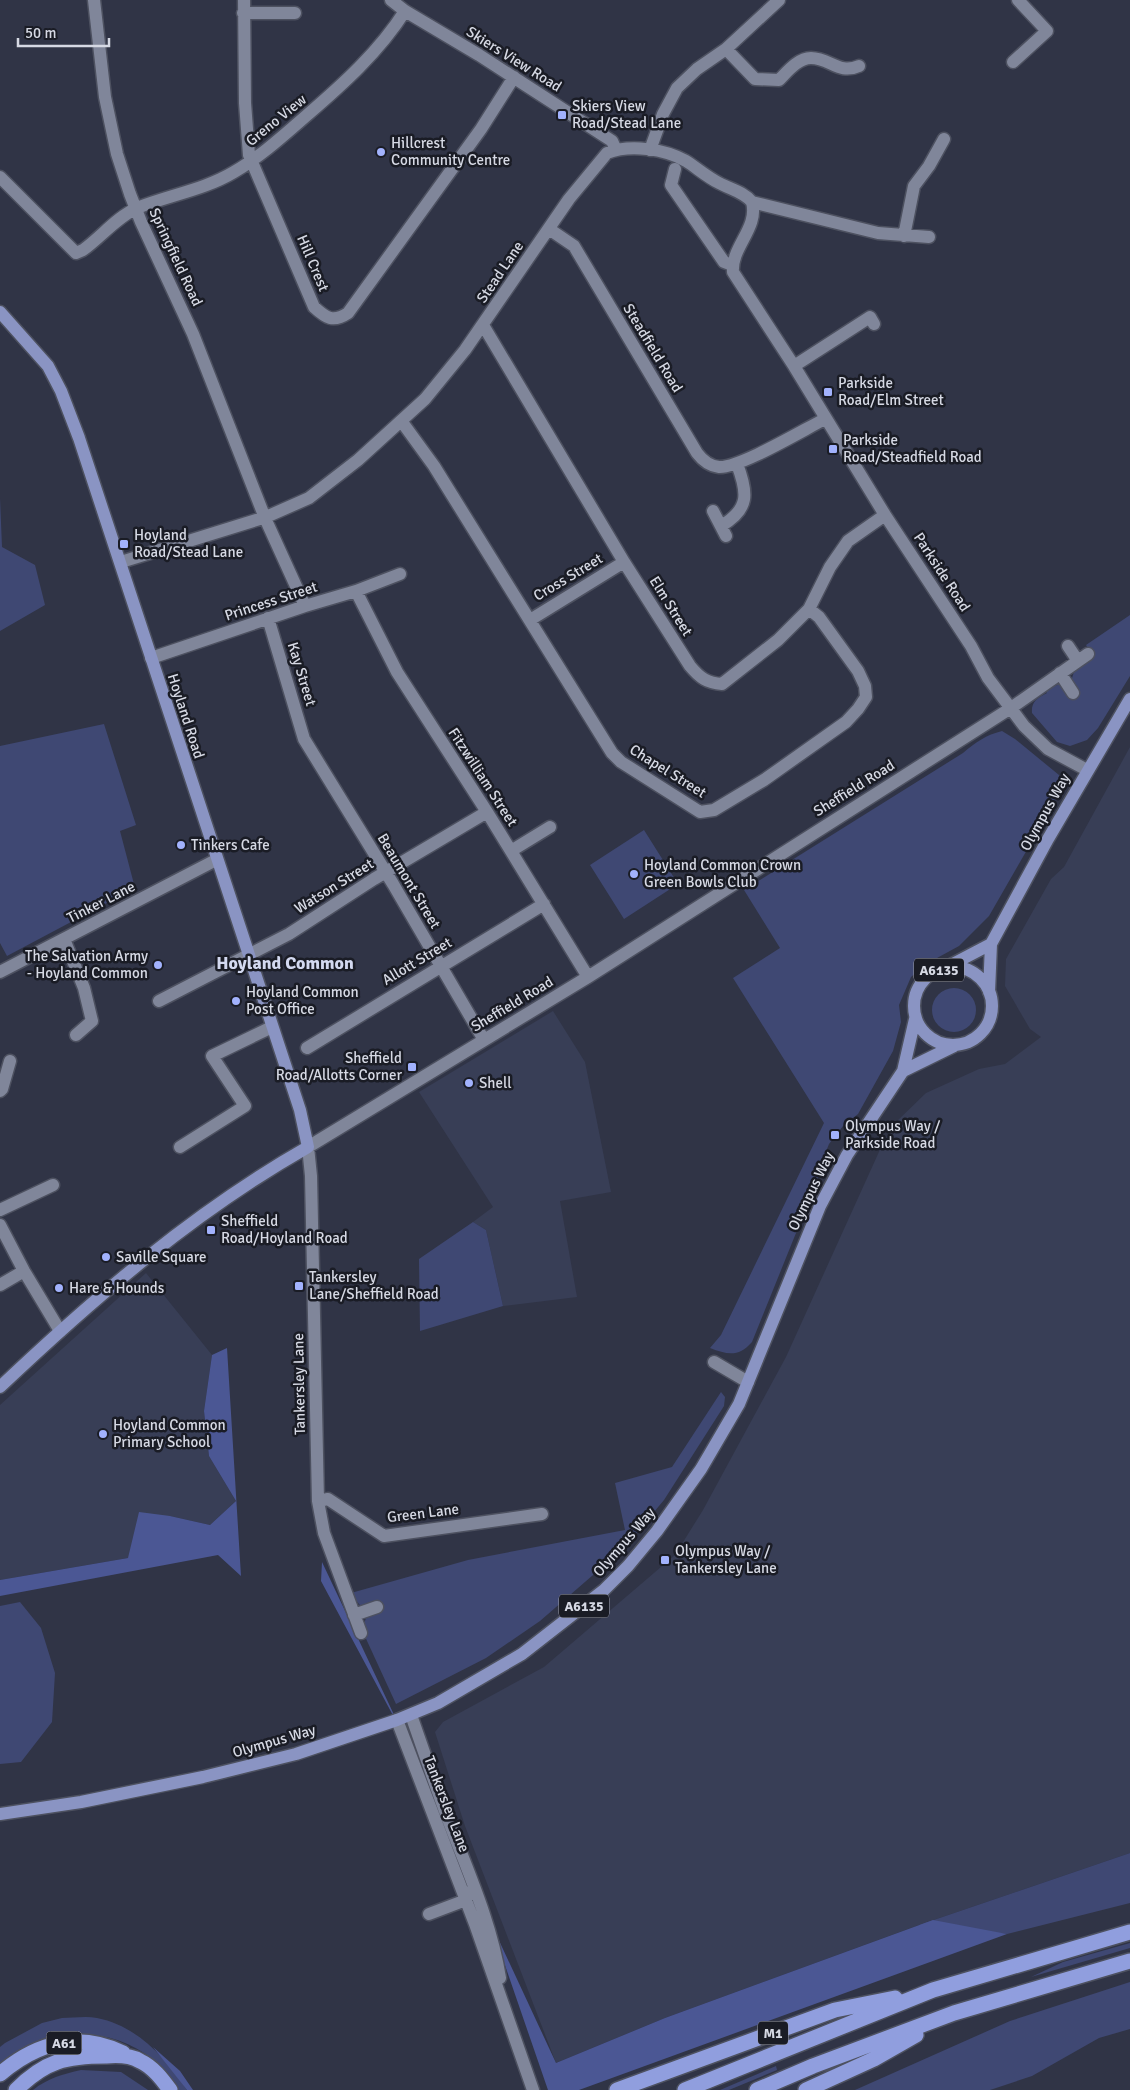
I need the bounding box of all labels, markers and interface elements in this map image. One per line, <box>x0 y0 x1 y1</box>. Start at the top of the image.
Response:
scale bar <box>18 15 109 47</box>
street label: Skiers View Road <box>463 22 565 96</box>
text: 50 m <box>25 24 56 42</box>
street label: Greno View <box>242 90 310 150</box>
place label: Skiers View Road/Stead Lane <box>572 97 681 132</box>
marker: Skiers View Road/Stead Lane <box>556 109 568 121</box>
place label: Hillcrest Community Centre <box>391 134 510 169</box>
marker: Hillcrest Community Centre <box>375 146 387 158</box>
street label: Springfield Road <box>145 205 207 309</box>
street label: Hill Crest <box>293 232 333 294</box>
street label: Stead Lane <box>473 238 527 306</box>
street label: Steadfield Road <box>619 300 687 396</box>
place label: Parkside Road/Elm Street <box>838 374 944 409</box>
marker: Parkside Road/Elm Street <box>822 386 834 398</box>
place label: Parkside Road/Steadfield Road <box>843 431 982 466</box>
marker: Parkside Road/Steadfield Road <box>827 443 839 455</box>
place label: Hoyland Road/Stead Lane <box>134 526 243 561</box>
street label: Parkside Road <box>910 529 974 615</box>
marker: Hoyland Road/Stead Lane <box>118 538 130 550</box>
street label: Cross Street <box>530 549 606 605</box>
street label: Elm Street <box>646 573 696 639</box>
street label: Princess Street <box>222 578 320 624</box>
street label: Kay Street <box>284 640 320 708</box>
street label: Hoyland Road <box>164 671 208 761</box>
street label: Fitzwilliam Street <box>444 724 522 830</box>
street label: Chapel Street <box>626 740 710 802</box>
street label: Sheffield Road <box>810 756 898 820</box>
street label: Olympus Way <box>1016 770 1074 854</box>
street label: Beaumont Street <box>373 830 445 932</box>
place label: Tinkers Cafe <box>191 836 270 854</box>
marker: Tinkers Cafe <box>175 839 187 851</box>
street label: Watson Street <box>291 855 377 917</box>
place label: Hoyland Common Crown Green Bowls Club <box>644 856 801 891</box>
marker: Hoyland Common Crown Green Bowls Club <box>628 868 640 880</box>
street label: Tinker Lane <box>64 877 138 927</box>
street label: Allott Street <box>379 933 455 989</box>
place label: The Salvation Army - Hoyland Common <box>25 947 148 982</box>
district label: Hoyland Common <box>216 952 354 974</box>
road number: A6135 <box>914 958 964 982</box>
marker: The Salvation Army - Hoyland Common <box>152 959 164 971</box>
street label: Sheffield Road <box>468 972 556 1036</box>
place label: Hoyland Common Post Office <box>246 983 359 1018</box>
marker: Hoyland Common Post Office <box>230 995 242 1007</box>
place label: Sheffield Road/Allotts Corner <box>276 1049 402 1084</box>
marker: Sheffield Road/Allotts Corner <box>406 1061 418 1073</box>
place label: Shell <box>479 1074 512 1092</box>
marker: Shell <box>463 1077 475 1089</box>
place label: Olympus Way / Parkside Road <box>845 1117 941 1152</box>
marker: Olympus Way / Parkside Road <box>829 1129 841 1141</box>
street label: Olympus Way <box>784 1149 838 1233</box>
place label: Sheffield Road/Hoyland Road <box>221 1212 348 1247</box>
marker: Sheffield Road/Hoyland Road <box>205 1224 217 1236</box>
place label: Saville Square <box>116 1248 207 1266</box>
marker: Saville Square <box>100 1251 112 1263</box>
place label: Tankersley Lane/Sheffield Road <box>309 1268 439 1303</box>
place label: Hare & Hounds <box>69 1279 165 1297</box>
marker: Tankersley Lane/Sheffield Road <box>293 1280 305 1292</box>
marker: Hare & Hounds <box>53 1282 65 1294</box>
street label: Tankersley Lane <box>289 1333 309 1435</box>
place label: Hoyland Common Primary School <box>113 1416 226 1451</box>
marker: Hoyland Common Primary School <box>97 1428 109 1440</box>
street label: Green Lane <box>386 1500 460 1526</box>
street label: Olympus Way <box>589 1504 659 1580</box>
place label: Olympus Way / Tankersley Lane <box>675 1542 777 1577</box>
marker: Olympus Way / Tankersley Lane <box>659 1554 671 1566</box>
road number: A6135 <box>559 1594 609 1618</box>
street label: Olympus Way <box>230 1721 318 1761</box>
street label: Tankersley Lane <box>420 1753 474 1855</box>
road number: M1 <box>758 2022 788 2045</box>
road number: A61 <box>46 2032 82 2054</box>

